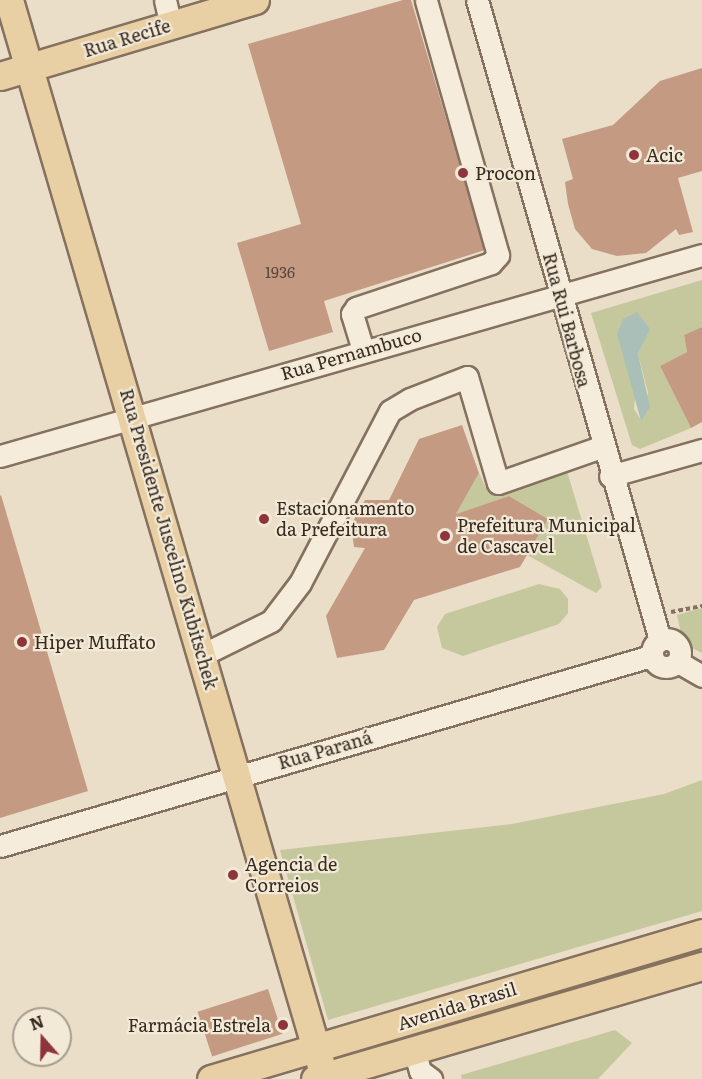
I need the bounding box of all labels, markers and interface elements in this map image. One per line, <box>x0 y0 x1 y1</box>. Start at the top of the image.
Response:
street label: Rua Recife <box>81 15 173 61</box>
place label: Acic <box>646 144 683 166</box>
marker: Acic <box>627 148 641 162</box>
place label: Procon <box>475 162 536 184</box>
marker: Procon <box>456 166 470 180</box>
street label: Rua Rui Barbosa <box>539 250 595 390</box>
house number: 1936 <box>265 263 295 281</box>
street label: Rua Pernambuco <box>278 324 424 384</box>
street label: Rua Presidente Juscelino Kubitschek <box>116 386 222 692</box>
place label: Estacionamento da Prefeitura <box>276 498 415 540</box>
marker: Estacionamento da Prefeitura <box>257 512 271 526</box>
place label: Prefeitura Municipal de Cascavel <box>457 515 636 558</box>
marker: Prefeitura Municipal de Cascavel <box>438 529 452 543</box>
place label: Hiper Muffato <box>34 631 156 653</box>
marker: Hiper Muffato <box>15 635 29 649</box>
street label: Rua Paraná <box>275 726 375 774</box>
place label: Agencia de Correios <box>245 854 337 896</box>
marker: Agencia de Correios <box>226 868 240 882</box>
street label: Avenida Brasil <box>395 978 519 1034</box>
north arrow <box>12 1007 72 1067</box>
text: N <box>26 1008 47 1036</box>
place label: Farmácia Estrela <box>128 1014 271 1036</box>
marker: Farmácia Estrela <box>276 1018 290 1032</box>

